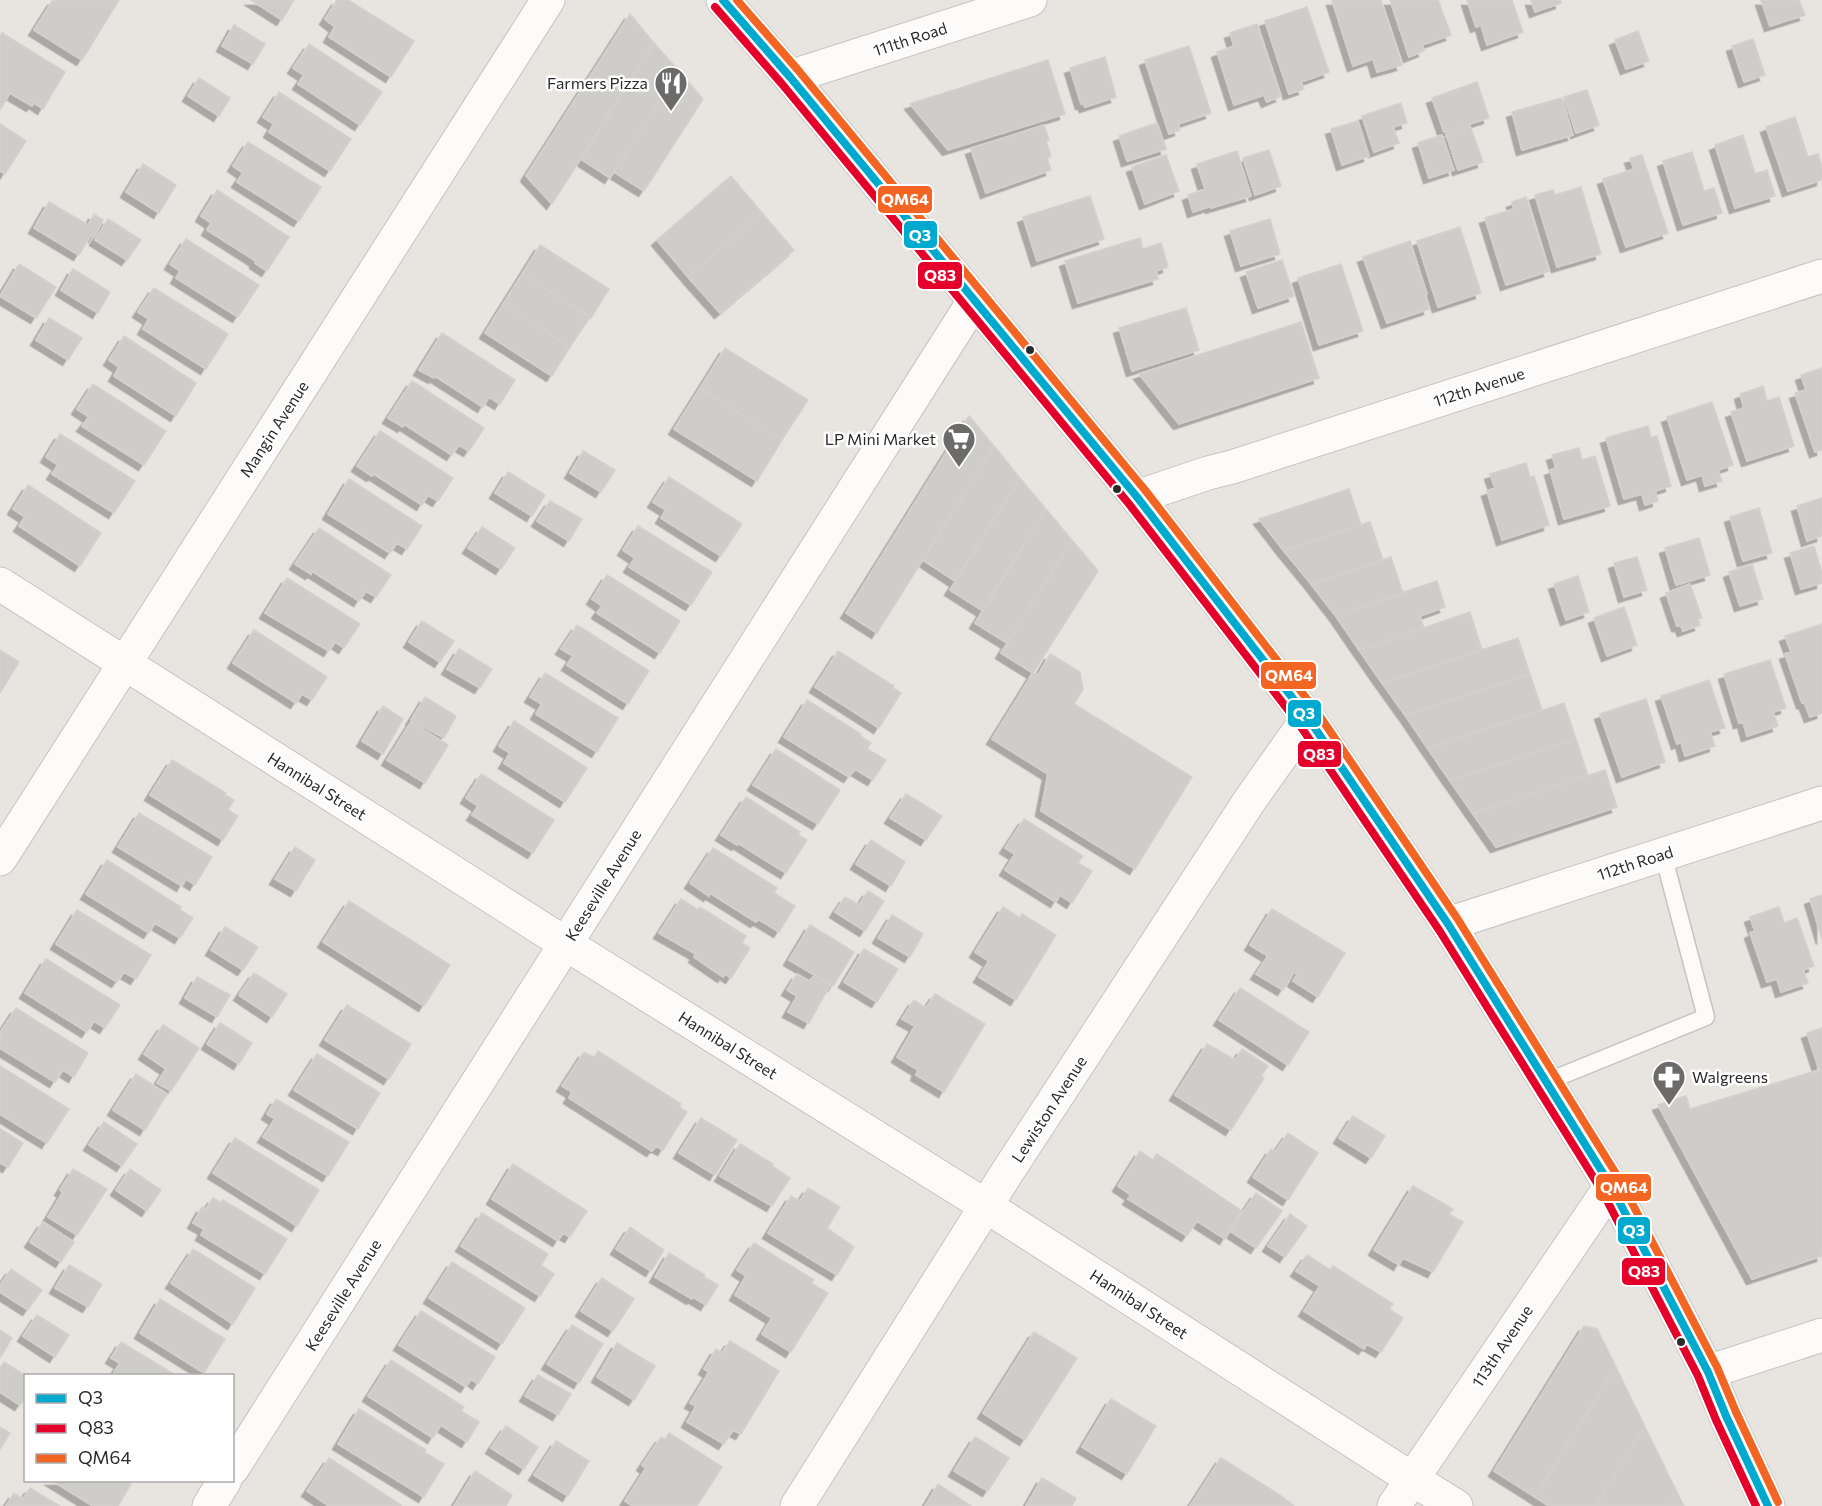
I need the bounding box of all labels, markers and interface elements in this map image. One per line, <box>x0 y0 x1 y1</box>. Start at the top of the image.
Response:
street label: 111th Road <box>870 18 949 59</box>
restaurant icon: Farmers Pizza <box>653 65 689 112</box>
place label: Farmers Pizza <box>547 73 648 92</box>
line badge: QM64 <box>877 185 933 214</box>
text: QM64 <box>881 189 929 208</box>
line badge: Q3 <box>903 220 938 249</box>
text: Q3 <box>909 225 931 244</box>
line badge: Q83 <box>917 261 963 290</box>
text: Q83 <box>924 265 956 284</box>
unlabelled marker <box>1024 344 1036 356</box>
street label: 112th Avenue <box>1431 363 1527 410</box>
street label: Mangin Avenue <box>235 377 312 480</box>
supermarket icon: LP Mini Market <box>941 421 977 468</box>
place label: LP Mini Market <box>825 429 936 448</box>
unlabelled marker <box>1111 483 1123 495</box>
line badge: QM64 <box>1260 661 1317 690</box>
text: QM64 <box>1265 665 1313 684</box>
line badge: Q3 <box>1287 699 1322 728</box>
text: Q3 <box>1293 703 1315 722</box>
line badge: Q83 <box>1297 740 1342 768</box>
text: Q83 <box>1303 744 1335 763</box>
street label: Hannibal Street <box>264 748 371 824</box>
street label: Keeseville Avenue <box>561 825 645 944</box>
street label: 112th Road <box>1594 841 1675 884</box>
street label: Hannibal Street <box>675 1007 782 1083</box>
street label: Lewiston Avenue <box>1007 1052 1090 1166</box>
pharmacy icon: Walgreens <box>1651 1059 1687 1106</box>
place label: Walgreens <box>1692 1067 1768 1086</box>
line badge: QM64 <box>1595 1173 1652 1202</box>
text: QM64 <box>1600 1177 1648 1196</box>
line badge: Q3 <box>1617 1216 1651 1245</box>
text: Q3 <box>1623 1220 1645 1239</box>
street label: Keeseville Avenue <box>301 1235 385 1354</box>
line badge: Q83 <box>1621 1257 1666 1286</box>
text: Q83 <box>1628 1261 1660 1280</box>
street label: Hannibal Street <box>1087 1265 1192 1343</box>
street label: 113th Avenue <box>1467 1301 1536 1390</box>
unlabelled marker <box>1675 1336 1687 1348</box>
legend <box>24 1374 234 1482</box>
text: Q3 <box>78 1386 103 1408</box>
text: Q83 <box>78 1416 114 1438</box>
text: QM64 <box>78 1446 132 1468</box>

